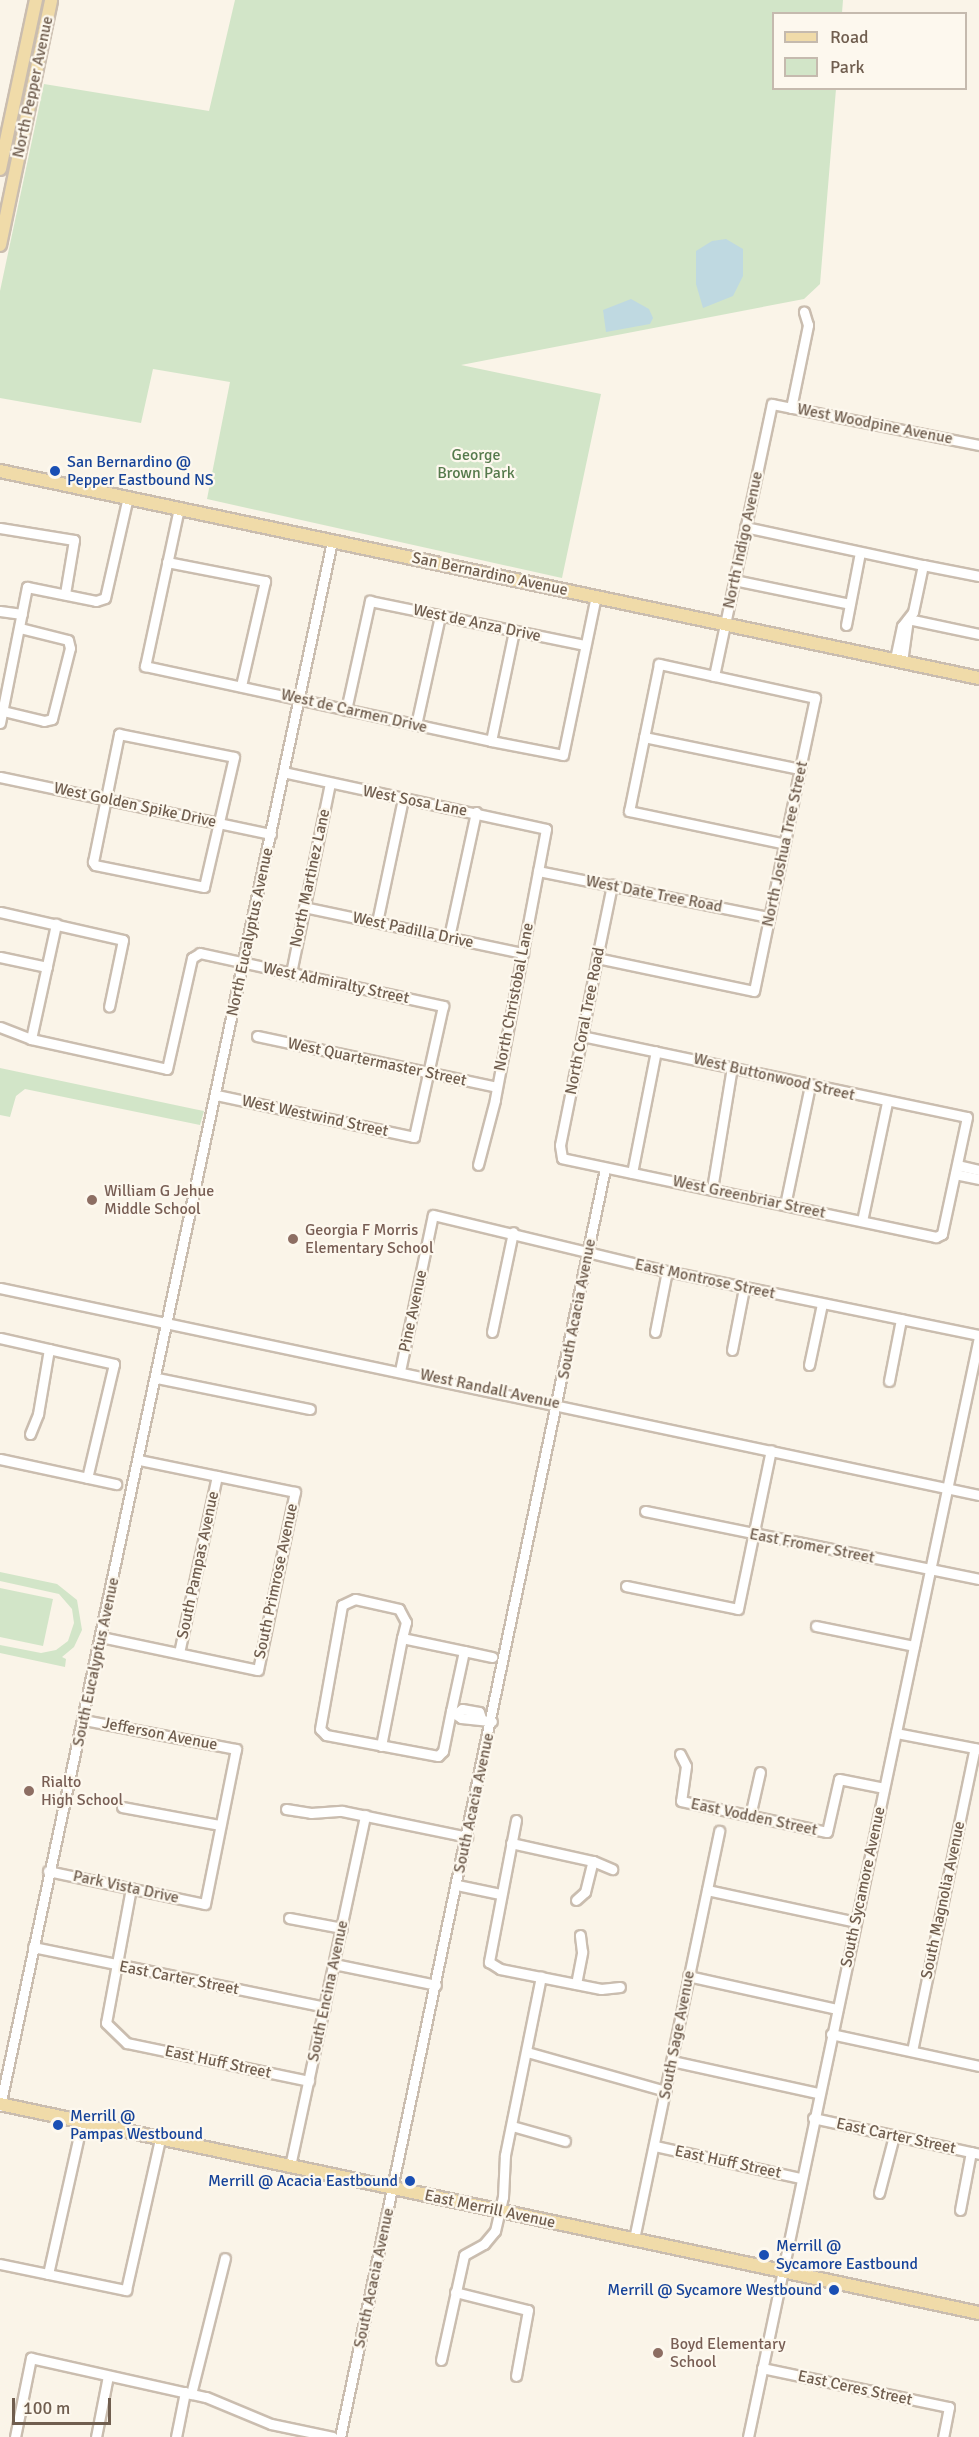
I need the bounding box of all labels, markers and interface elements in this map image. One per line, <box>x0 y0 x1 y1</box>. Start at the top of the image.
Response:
legend <box>772 12 967 90</box>
street label: North Pepper Avenue <box>9 14 57 160</box>
text: Road <box>830 26 869 48</box>
text: Park <box>830 56 865 78</box>
street label: West Woodpine Avenue <box>795 399 955 449</box>
park label: George Brown Park <box>437 445 515 483</box>
place label: San Bernardino @ Pepper Eastbound NS <box>67 452 214 490</box>
marker: San Bernardino @ Pepper Eastbound NS <box>48 464 62 478</box>
street label: North Indigo Avenue <box>719 470 767 610</box>
street label: San Bernardino Avenue <box>410 548 570 600</box>
street label: West de Anza Drive <box>411 600 543 646</box>
street label: West de Carmen Drive <box>279 685 429 737</box>
street label: North Joshua Tree Street <box>758 759 812 929</box>
street label: West Golden Spike Drive <box>52 778 218 832</box>
street label: West Sosa Lane <box>361 781 469 821</box>
street label: North Martinez Lane <box>286 807 334 949</box>
street label: North Eucalyptus Avenue <box>223 846 277 1018</box>
street label: West Date Tree Road <box>584 871 724 917</box>
street label: West Padilla Drive <box>351 908 475 952</box>
street label: North Christobal Lane <box>490 921 538 1073</box>
street label: North Coral Tree Road <box>561 946 609 1096</box>
street label: West Admiralty Street <box>261 958 411 1008</box>
street label: West Quartermaster Street <box>286 1034 468 1090</box>
street label: West Buttonwood Street <box>691 1049 857 1105</box>
street label: West Westwind Street <box>240 1091 390 1141</box>
street label: West Greenbriar Street <box>671 1171 827 1223</box>
place label: William G Jehue Middle School <box>104 1181 214 1219</box>
marker: William G Jehue Middle School <box>85 1193 99 1207</box>
place label: Georgia F Morris Elementary School <box>305 1220 434 1258</box>
marker: Georgia F Morris Elementary School <box>286 1232 300 1246</box>
street label: South Acacia Avenue <box>554 1237 600 1381</box>
street label: East Montrose Street <box>633 1255 777 1303</box>
street label: Pine Avenue <box>395 1268 431 1354</box>
street label: West Randall Avenue <box>418 1365 562 1413</box>
street label: South Pampas Avenue <box>173 1489 223 1641</box>
street label: South Primrose Avenue <box>250 1502 302 1660</box>
street label: East Fromer Street <box>748 1524 876 1568</box>
street label: South Eucalyptus Avenue <box>69 1576 123 1748</box>
street label: Jefferson Avenue <box>101 1713 219 1755</box>
street label: South Acacia Avenue <box>450 1731 498 1875</box>
place label: Rialto High School <box>41 1772 123 1810</box>
marker: Rialto High School <box>22 1784 36 1798</box>
street label: East Vodden Street <box>689 1794 819 1840</box>
street label: South Sycamore Avenue <box>837 1805 889 1969</box>
street label: South Magnolia Avenue <box>917 1819 969 1981</box>
street label: Park Vista Drive <box>71 1866 181 1908</box>
street label: South Encina Avenue <box>304 1919 352 2063</box>
street label: East Carter Street <box>117 1957 241 1999</box>
street label: South Sage Avenue <box>655 1969 699 2101</box>
street label: East Huff Street <box>163 2041 273 2083</box>
place label: Merrill @ Pampas Westbound <box>70 2106 203 2144</box>
street label: East Carter Street <box>835 2114 957 2158</box>
marker: Merrill @ Pampas Westbound <box>51 2118 65 2132</box>
street label: East Huff Street <box>673 2141 783 2183</box>
place label: Merrill @ Acacia Eastbound <box>208 2171 398 2191</box>
marker: Merrill @ Acacia Eastbound <box>403 2174 417 2188</box>
street label: East Merrill Avenue <box>423 2186 557 2232</box>
street label: South Acacia Avenue <box>350 2206 398 2350</box>
place label: Merrill @ Sycamore Eastbound <box>776 2236 918 2274</box>
marker: Merrill @ Sycamore Eastbound <box>757 2248 771 2262</box>
place label: Merrill @ Sycamore Westbound <box>607 2280 822 2300</box>
marker: Merrill @ Sycamore Westbound <box>827 2283 841 2297</box>
place label: Boyd Elementary School <box>670 2334 786 2372</box>
marker: Boyd Elementary School <box>651 2346 665 2360</box>
street label: East Ceres Street <box>796 2366 914 2410</box>
scale bar <box>15 2386 114 2424</box>
text: 100 m <box>23 2397 70 2419</box>

